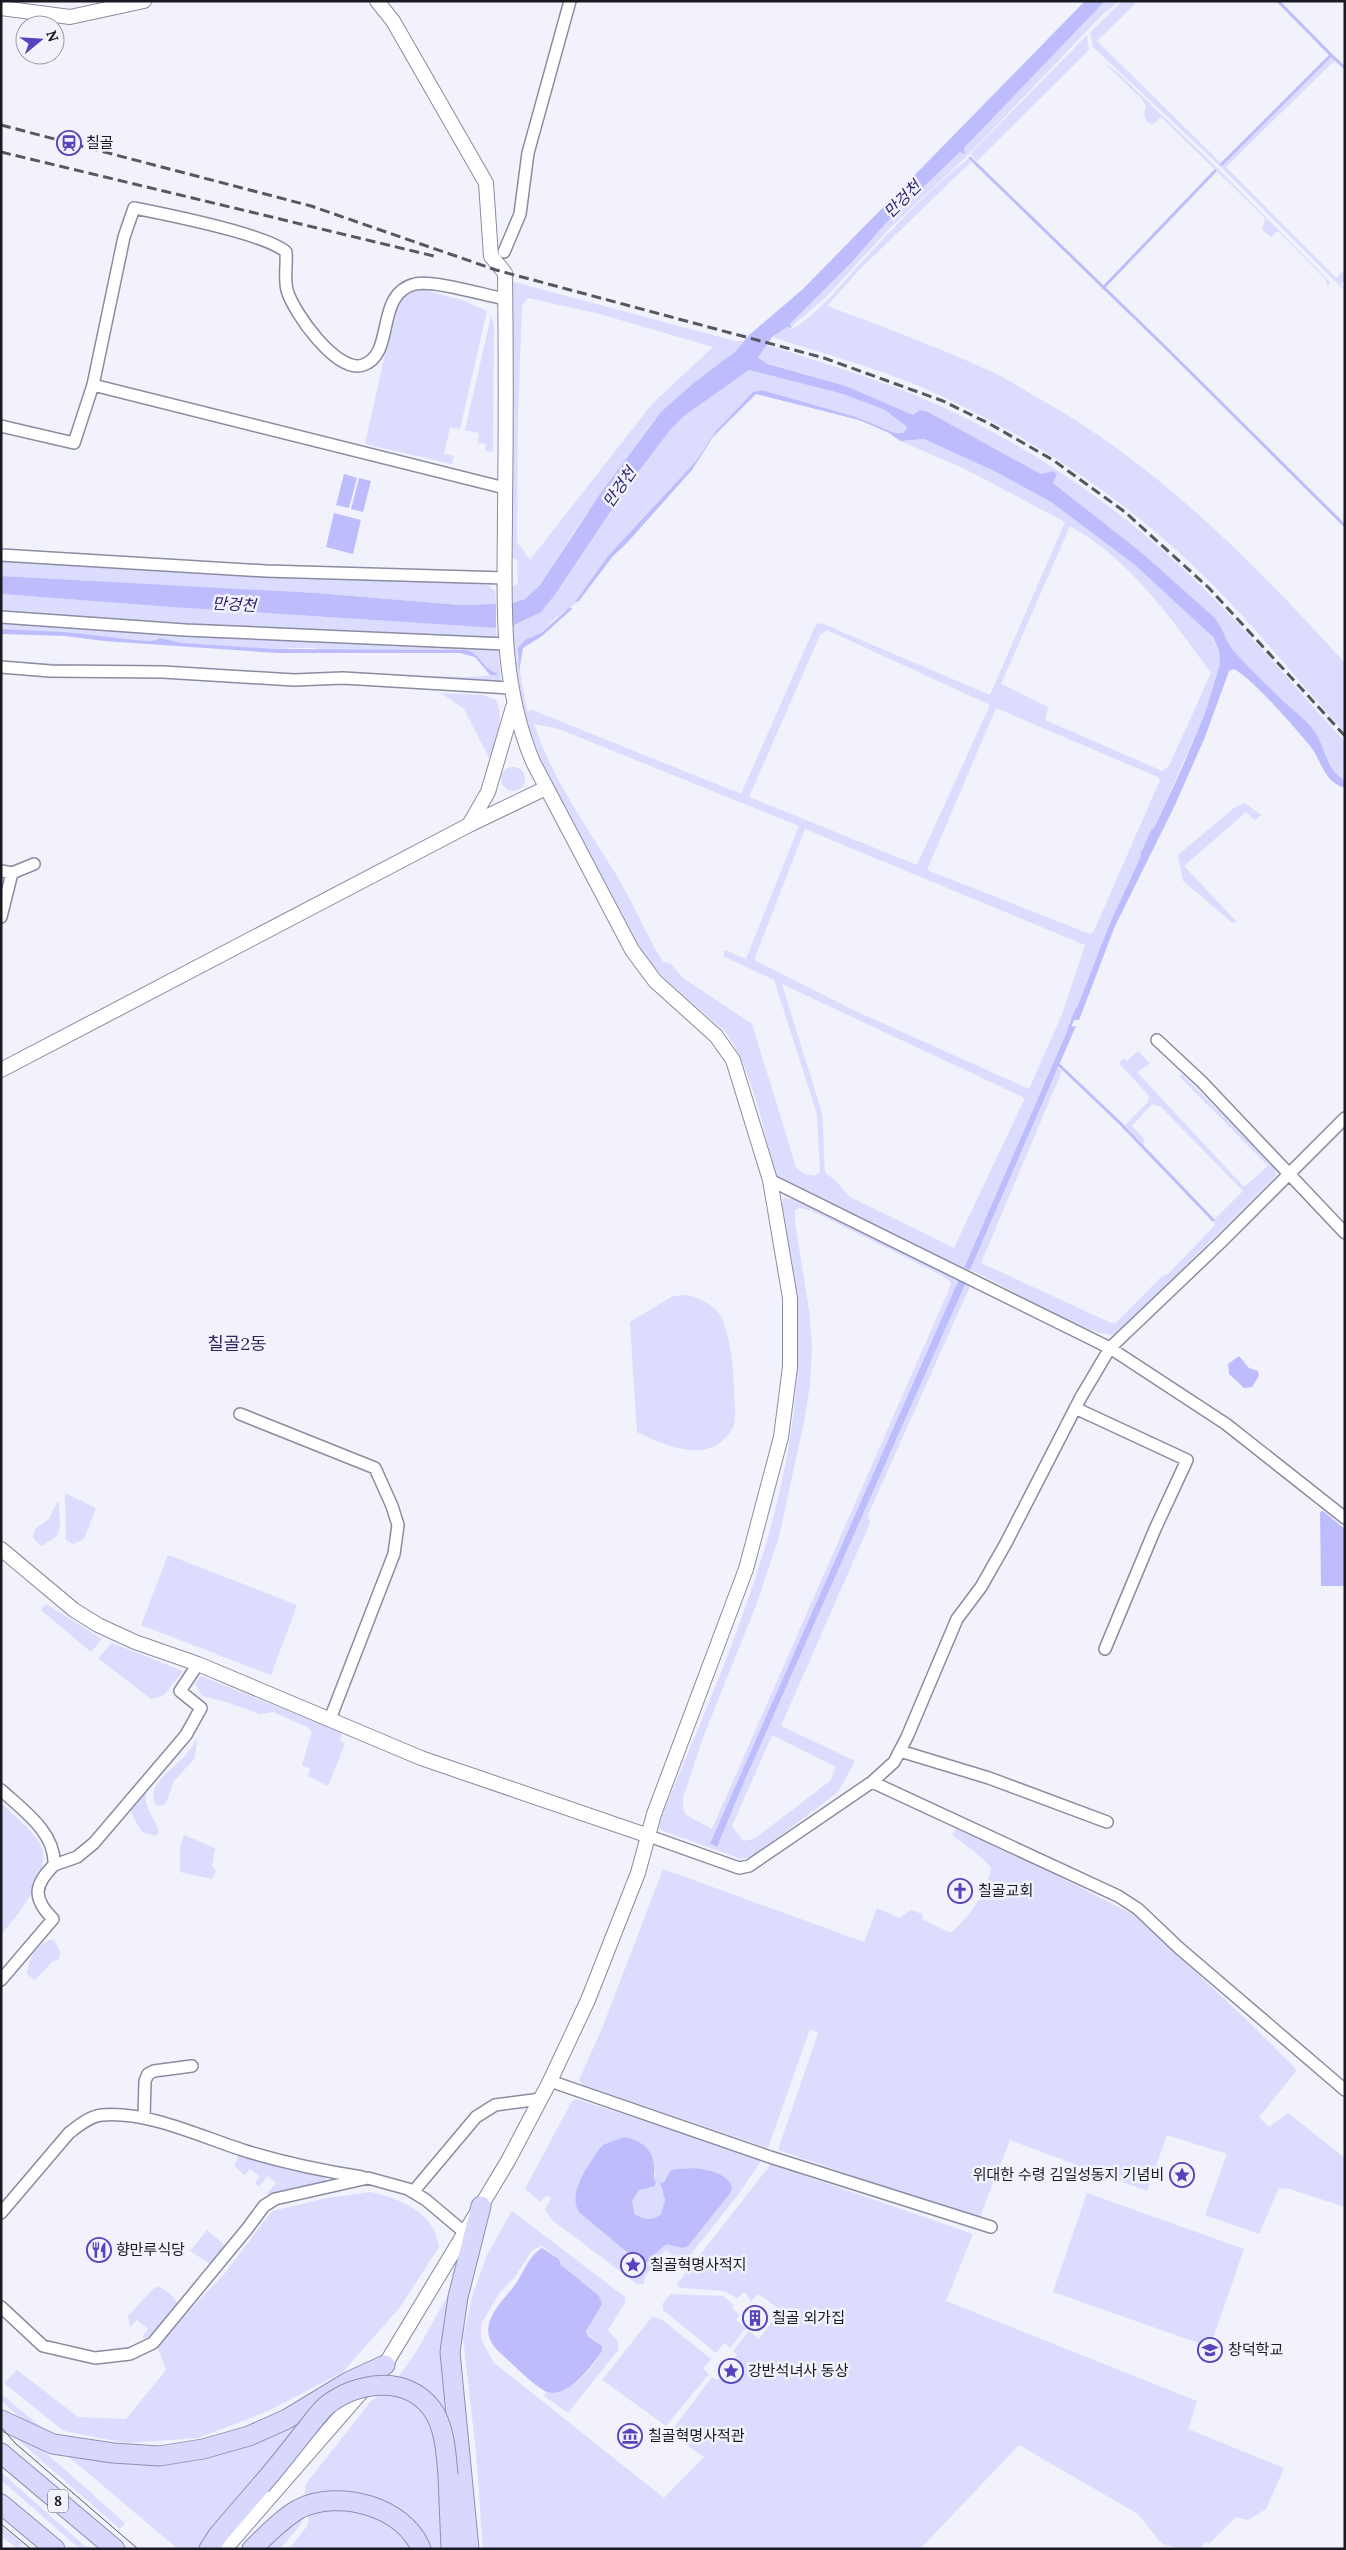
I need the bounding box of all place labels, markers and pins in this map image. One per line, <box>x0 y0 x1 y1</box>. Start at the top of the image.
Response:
station icon: 칠골 <box>56 130 82 156</box>
place label: 칠골 <box>86 133 114 152</box>
church icon: 칠골교회 <box>947 1878 973 1904</box>
place label: 칠골교회 <box>978 1881 1033 1900</box>
place icon: 위대한 수령 김일성동지 기념비 <box>1169 2162 1195 2188</box>
place label: 위대한 수령 김일성동지 기념비 <box>973 2165 1164 2184</box>
restaurant icon: 향만루식당 <box>86 2237 112 2263</box>
place label: 향만루식당 <box>116 2240 185 2259</box>
place icon: 칠골혁명사적지 <box>620 2252 646 2278</box>
place label: 칠골혁명사적지 <box>650 2255 747 2274</box>
building icon: 칠골 외가집 <box>742 2305 768 2331</box>
place label: 칠골 외가집 <box>772 2308 845 2327</box>
school or university icon: 창덕학교 <box>1197 2337 1223 2363</box>
place label: 창덕학교 <box>1228 2340 1283 2359</box>
place icon: 강반석녀사 동상 <box>718 2358 744 2384</box>
place label: 강반석녀사 동상 <box>748 2361 849 2380</box>
museum icon: 칠골혁명사적관 <box>617 2423 643 2449</box>
place label: 칠골혁명사적관 <box>648 2426 745 2445</box>

